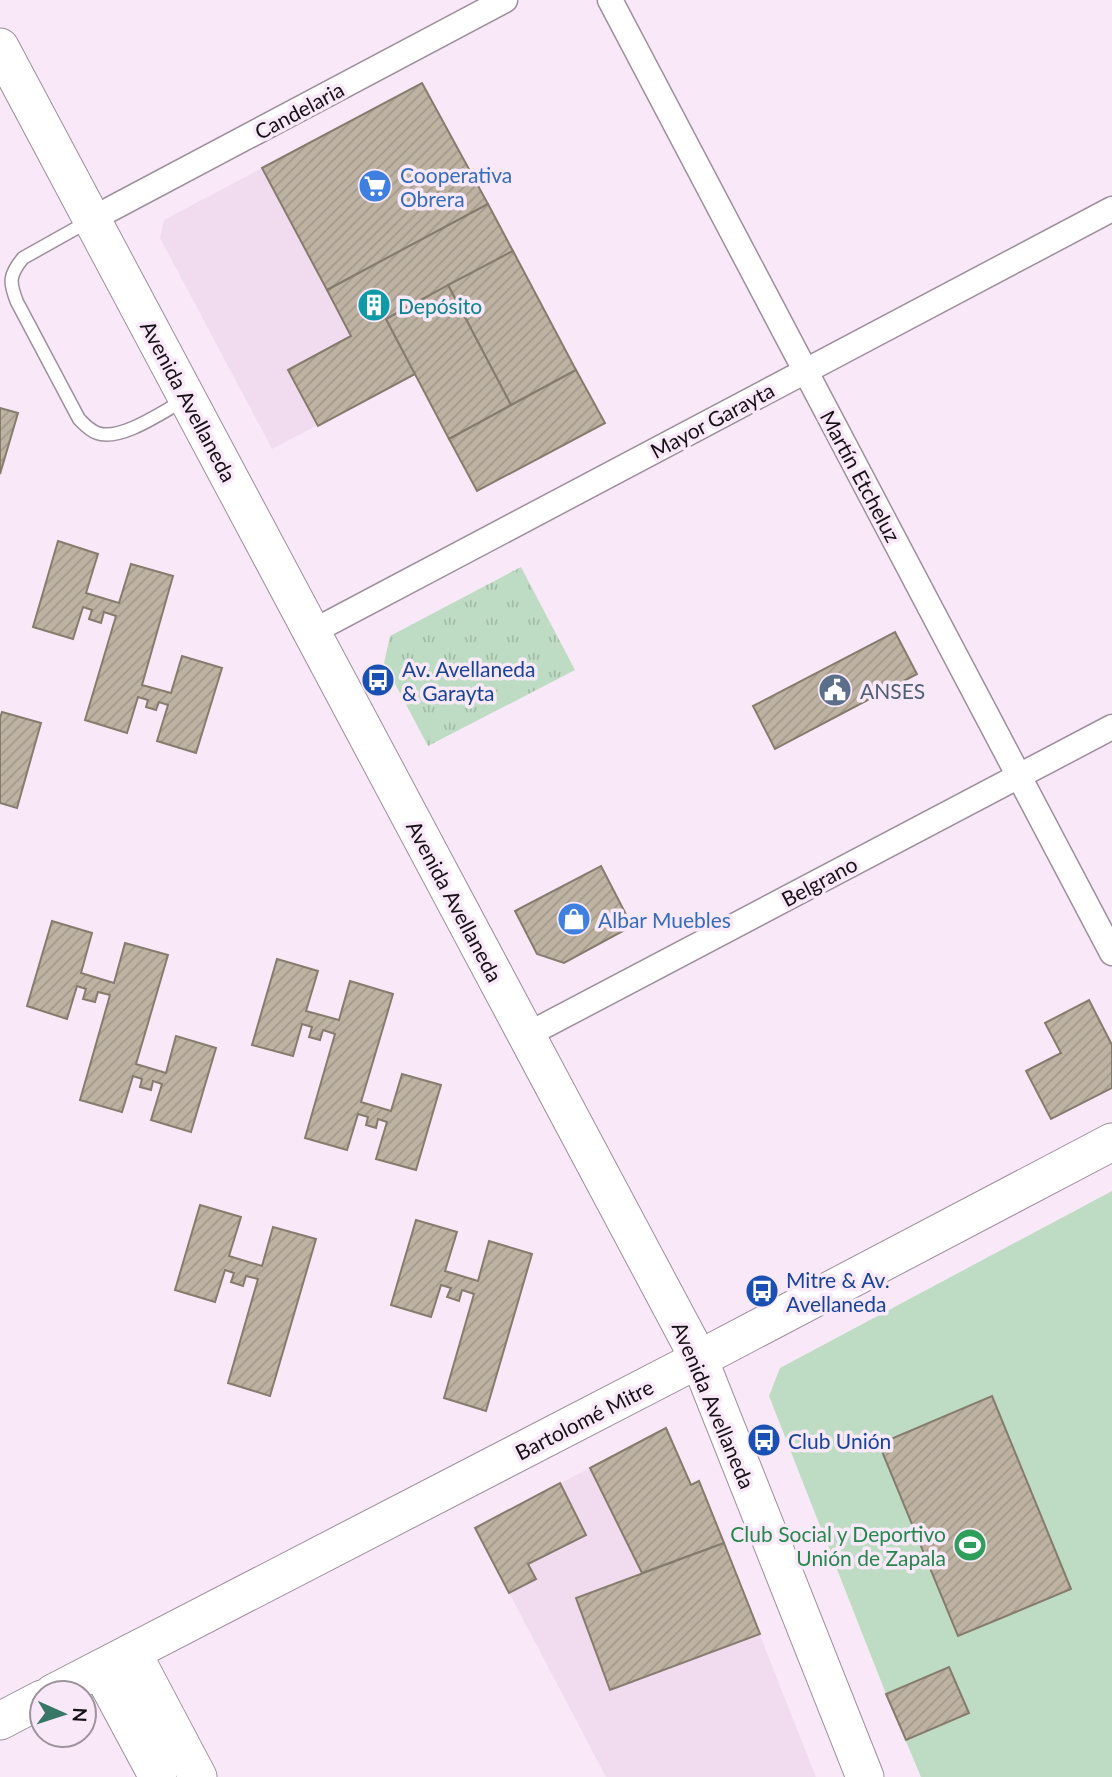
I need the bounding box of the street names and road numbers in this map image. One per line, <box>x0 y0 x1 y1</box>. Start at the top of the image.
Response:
street label: Candelaria <box>250 76 348 144</box>
street label: Avenida Avellaneda <box>136 316 242 486</box>
street label: Mayor Garayta <box>646 377 778 463</box>
street label: Martín Etcheluz <box>816 406 906 546</box>
street label: Avenida Avellaneda <box>402 816 508 986</box>
street label: Belgrano <box>777 851 861 911</box>
street label: Avenida Avellaneda <box>668 1318 760 1492</box>
street label: Bartolomé Mitre <box>511 1373 657 1465</box>

